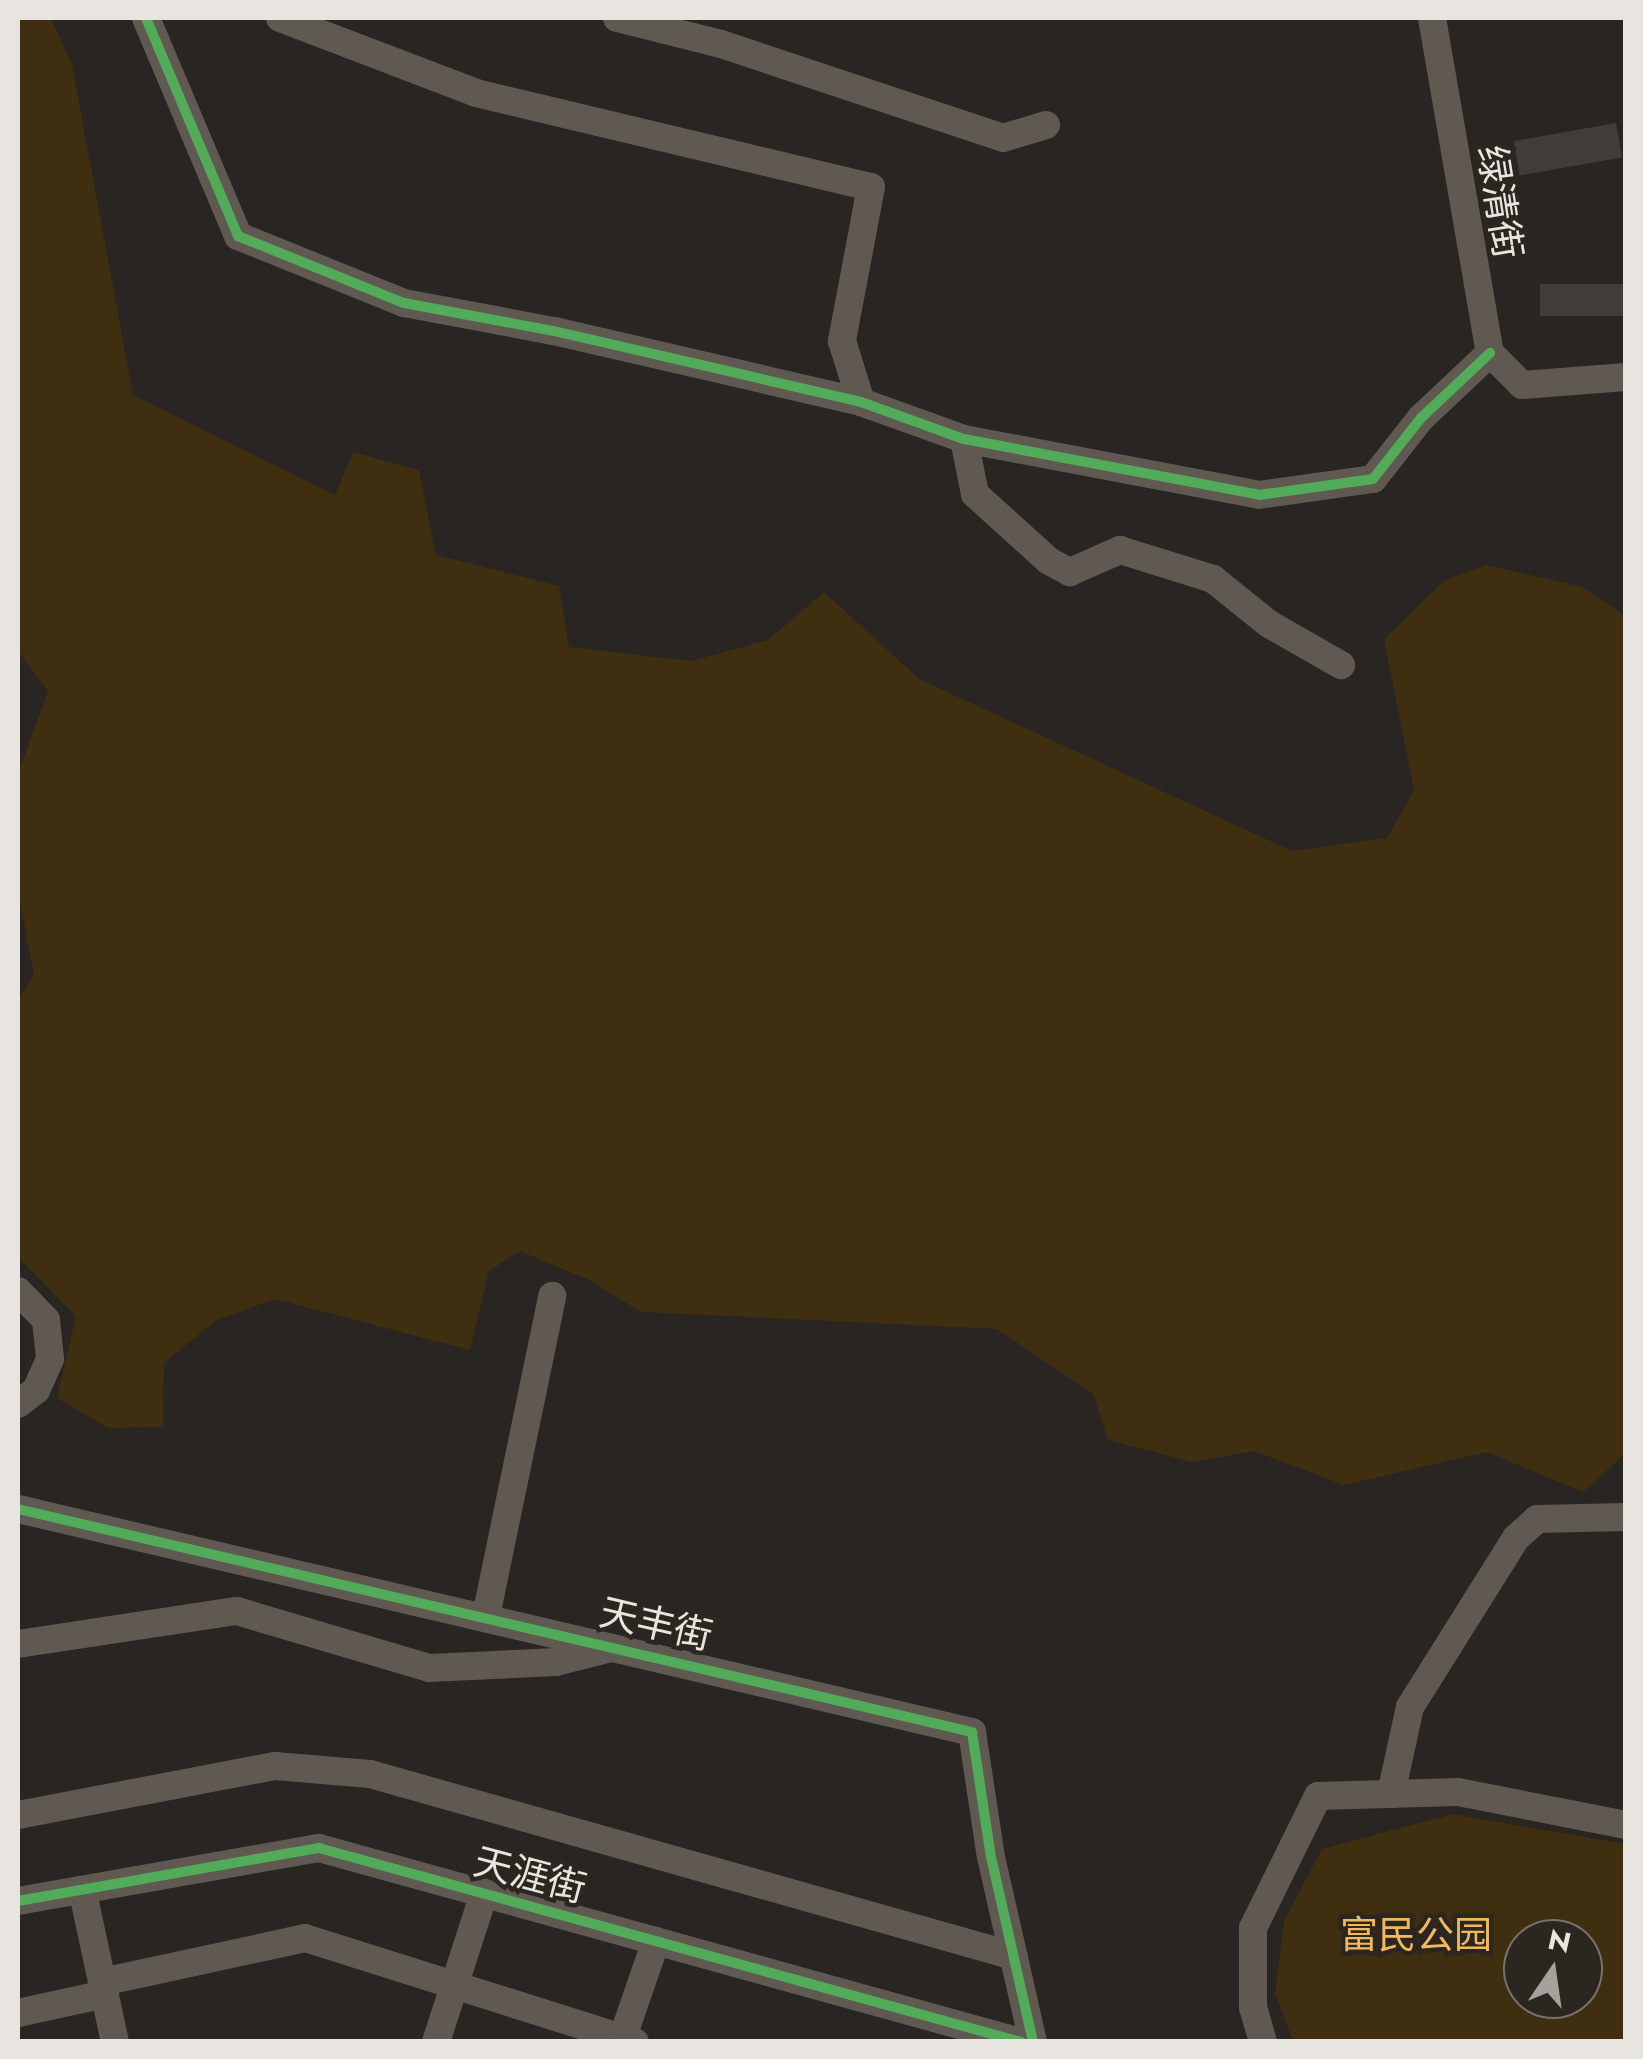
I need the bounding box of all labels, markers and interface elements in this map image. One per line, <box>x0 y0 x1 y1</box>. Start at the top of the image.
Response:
street label: 绿清街 <box>1469 142 1531 262</box>
street label: 天丰街 <box>595 1589 717 1659</box>
street label: 天涯街 <box>469 1838 591 1912</box>
park label: 富民公园 <box>1340 1912 1492 1958</box>
north arrow <box>1503 1919 1603 2019</box>
text: N <box>1544 1919 1575 1964</box>

